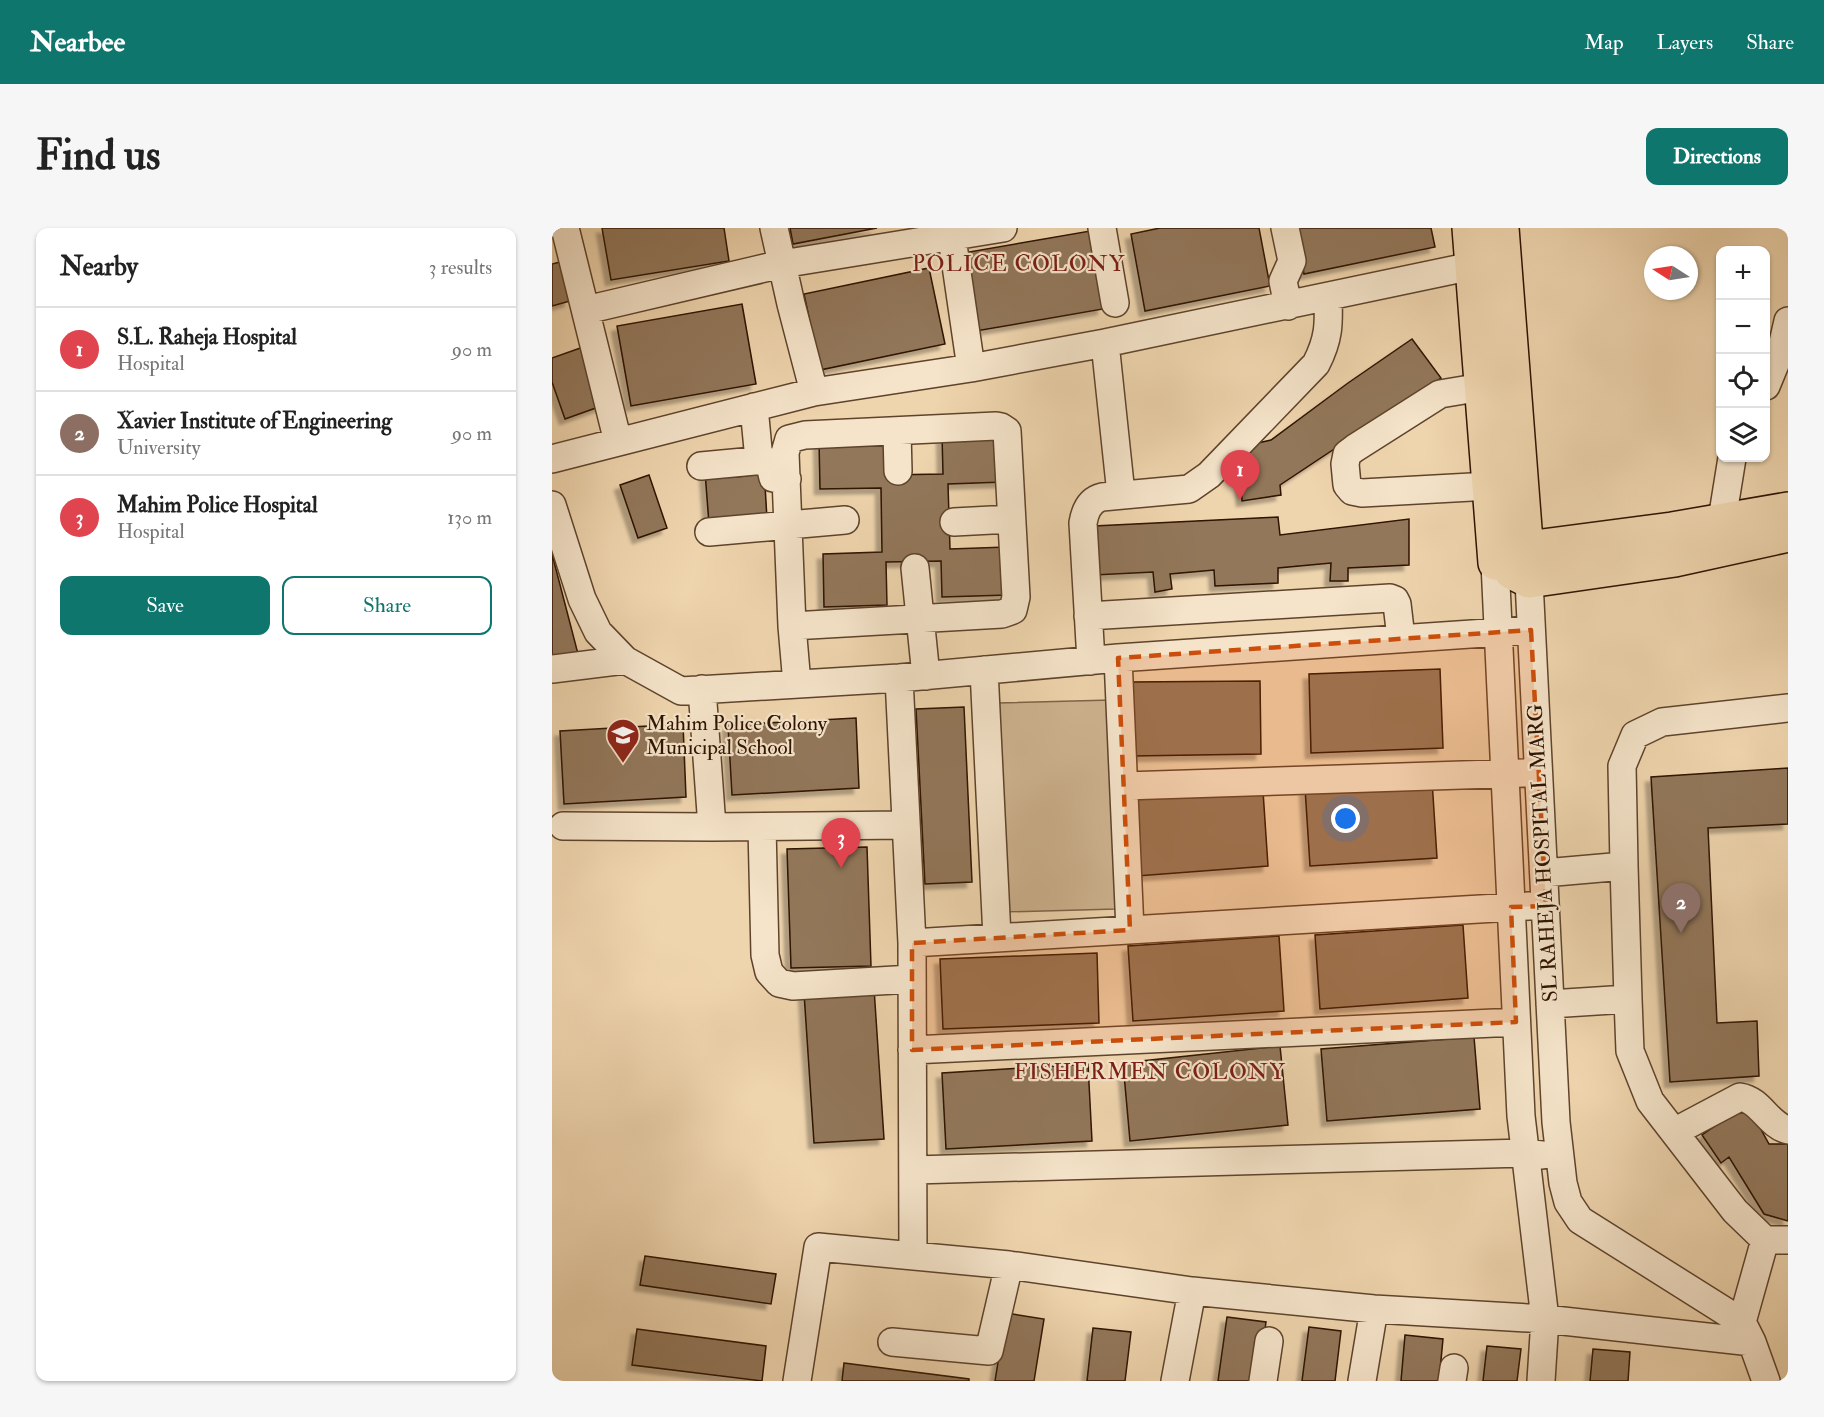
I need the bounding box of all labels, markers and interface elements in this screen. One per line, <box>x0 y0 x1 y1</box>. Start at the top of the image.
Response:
text: Nearbee <box>30 25 125 60</box>
text: Map <box>1584 29 1624 56</box>
text: Layers <box>1657 29 1713 56</box>
text: Share <box>1746 29 1794 56</box>
button: Directions <box>1646 128 1788 185</box>
text: Find us <box>36 130 160 182</box>
north arrow <box>1644 246 1698 300</box>
map controls <box>1716 246 1770 462</box>
button: + <box>1716 246 1770 300</box>
district label: POLICE COLONY <box>912 250 1126 278</box>
text: Nearby <box>60 251 138 283</box>
text: 3 results <box>429 255 492 280</box>
button: − <box>1716 300 1770 354</box>
text: S.L. Raheja Hospital <box>117 323 297 351</box>
text: 1 <box>76 337 83 362</box>
text: 90 m <box>452 337 492 362</box>
text: Hospital <box>117 351 185 376</box>
button: locate <box>1716 354 1770 408</box>
text: Xavier Institute of Engineering <box>117 407 392 435</box>
button: layers <box>1716 408 1770 462</box>
text: 2 <box>74 421 85 446</box>
text: 90 m <box>452 421 492 446</box>
text: University <box>117 435 200 460</box>
pin: 1 <box>1220 450 1260 500</box>
text: Mahim Police Hospital <box>117 491 318 519</box>
text: 3 <box>76 505 83 530</box>
text: 130 m <box>447 505 492 530</box>
text: Hospital <box>117 519 185 544</box>
button: Save <box>60 576 270 635</box>
button: Share <box>282 576 492 635</box>
street label: SL RAHEJA HOSPITAL MARG <box>1522 703 1564 1003</box>
place label: Mahim Police Colony Municipal School <box>646 710 828 761</box>
school or university icon: Mahim Police Colony Municipal School <box>605 717 641 764</box>
your location <box>1331 804 1360 833</box>
pin: 3 <box>822 818 860 868</box>
pin: 2 <box>1662 884 1700 933</box>
district label: FISHERMEN COLONY <box>1014 1058 1286 1086</box>

